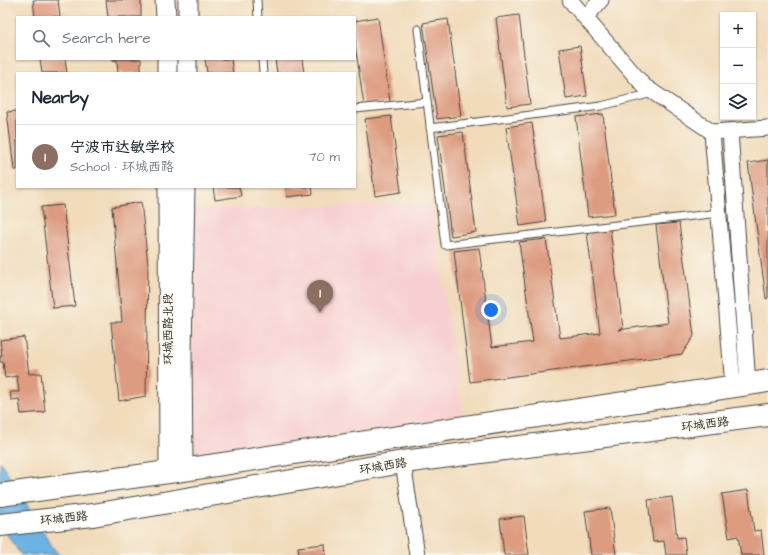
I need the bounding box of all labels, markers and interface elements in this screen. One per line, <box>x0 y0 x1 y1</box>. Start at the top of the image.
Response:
map controls <box>720 12 756 120</box>
button: + <box>720 12 756 48</box>
search box <box>16 16 356 60</box>
icon: search <box>30 27 52 49</box>
text: Search here <box>62 28 151 49</box>
button: − <box>720 48 756 84</box>
button: layers <box>720 84 756 120</box>
text: Nearby <box>32 86 89 110</box>
text: 宁波市达敏学校 <box>70 137 175 158</box>
text: 1 <box>44 148 46 166</box>
text: 70 m <box>308 148 340 166</box>
text: School · 环城西路 <box>70 158 174 176</box>
pin: 1 <box>307 280 333 313</box>
street label: 环城西路北段 <box>160 293 177 365</box>
your location <box>481 300 501 320</box>
street label: 环城西路 <box>680 413 730 436</box>
street label: 环城西路 <box>358 454 408 479</box>
street label: 环城西路 <box>39 508 89 529</box>

